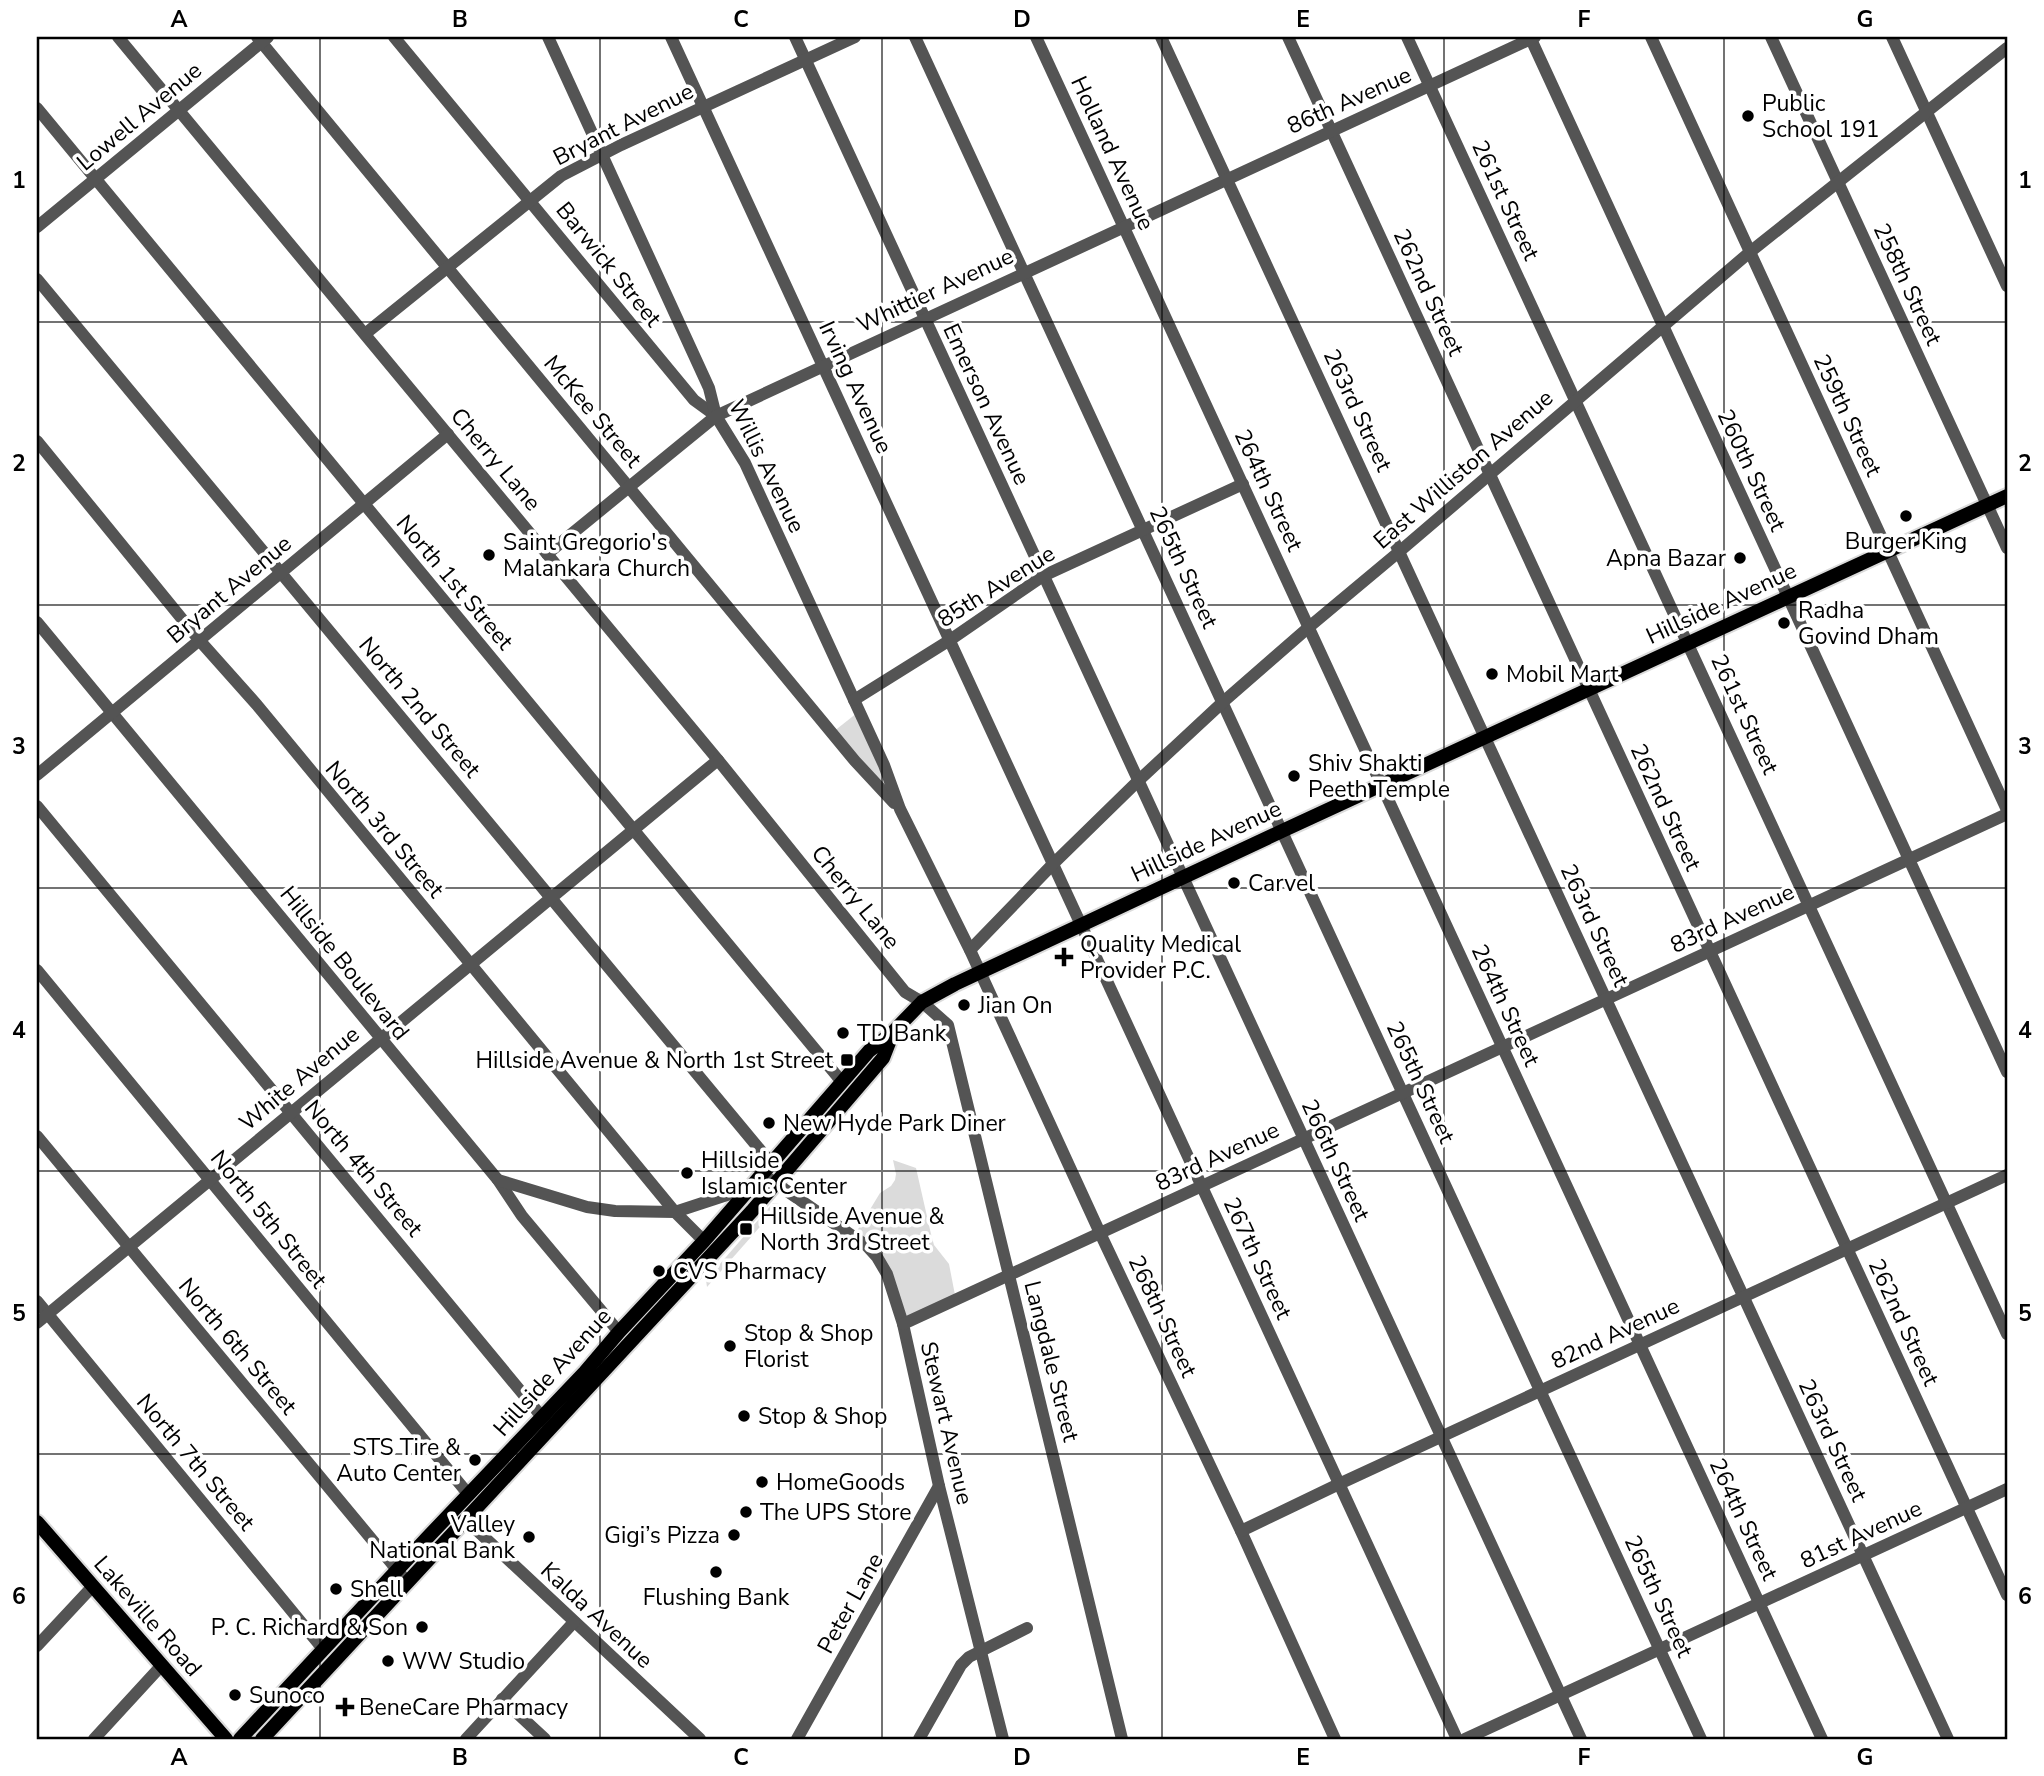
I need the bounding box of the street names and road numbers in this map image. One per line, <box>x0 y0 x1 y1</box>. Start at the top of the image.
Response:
street label: Lowell Avenue <box>70 55 208 178</box>
street label: 86th Avenue <box>1282 59 1416 142</box>
street label: Holland Avenue <box>1063 71 1162 235</box>
street label: Bryant Avenue <box>548 76 699 173</box>
street label: 261st Street <box>1464 135 1547 266</box>
street label: Barwick Street <box>549 195 669 334</box>
street label: 258th Street <box>1866 218 1950 351</box>
street label: 262nd Street <box>1386 224 1472 361</box>
street label: Whittier Avenue <box>852 241 1019 340</box>
street label: Irving Avenue <box>811 316 900 458</box>
street label: Emerson Avenue <box>936 319 1037 490</box>
street label: 263rd Street <box>1316 344 1400 477</box>
street label: McKee Street <box>537 349 649 475</box>
street label: 259th Street <box>1806 349 1890 482</box>
street label: East Williston Avenue <box>1367 383 1560 556</box>
street label: Willis Avenue <box>721 394 812 538</box>
street label: Cherry Lane <box>443 401 548 517</box>
street label: 260th Street <box>1710 404 1794 537</box>
street label: 264th Street <box>1227 424 1311 557</box>
street label: 265th Street <box>1142 501 1226 634</box>
street label: North 1st Street <box>389 508 521 657</box>
street label: Bryant Avenue <box>161 528 298 651</box>
street label: 85th Avenue <box>932 538 1061 635</box>
street label: Hillside Avenue <box>1641 555 1801 652</box>
street label: North 2nd Street <box>352 630 488 785</box>
street label: 261st Street <box>1703 649 1786 780</box>
street label: 262nd Street <box>1623 739 1709 876</box>
street label: North 3rd Street <box>318 754 452 905</box>
street label: Hillside Avenue <box>1126 793 1286 890</box>
street label: Cherry Lane <box>804 839 907 956</box>
street label: 263rd Street <box>1553 859 1637 992</box>
street label: 83rd Avenue <box>1665 876 1799 961</box>
street label: Hillside Boulevard <box>273 880 416 1047</box>
street label: 264th Street <box>1464 939 1548 1072</box>
street label: 265th Street <box>1379 1016 1463 1149</box>
street label: White Avenue <box>233 1019 366 1138</box>
street label: North 4th Street <box>297 1094 430 1244</box>
street label: 266th Street <box>1294 1094 1378 1227</box>
street label: 83rd Avenue <box>1150 1114 1284 1199</box>
street label: North 5th Street <box>203 1144 335 1296</box>
street label: 267th Street <box>1216 1192 1300 1325</box>
street label: 268th Street <box>1121 1250 1205 1383</box>
street label: 262nd Street <box>1861 1254 1947 1391</box>
street label: North 6th Street <box>171 1272 304 1422</box>
street label: Langdale Street <box>1017 1278 1087 1446</box>
street label: 82nd Avenue <box>1546 1290 1684 1377</box>
street label: Hillside Avenue <box>486 1302 618 1443</box>
street label: Stewart Avenue <box>913 1339 980 1508</box>
street label: 263rd Street <box>1791 1374 1875 1507</box>
street label: North 7th Street <box>129 1388 262 1538</box>
street label: 264th Street <box>1702 1453 1786 1586</box>
street label: 81st Avenue <box>1795 1493 1927 1576</box>
street label: 265th Street <box>1617 1530 1701 1663</box>
street label: Peter Lane <box>810 1547 891 1659</box>
street label: Lakeville Road <box>87 1549 209 1683</box>
street label: Kalda Avenue <box>534 1555 660 1675</box>

